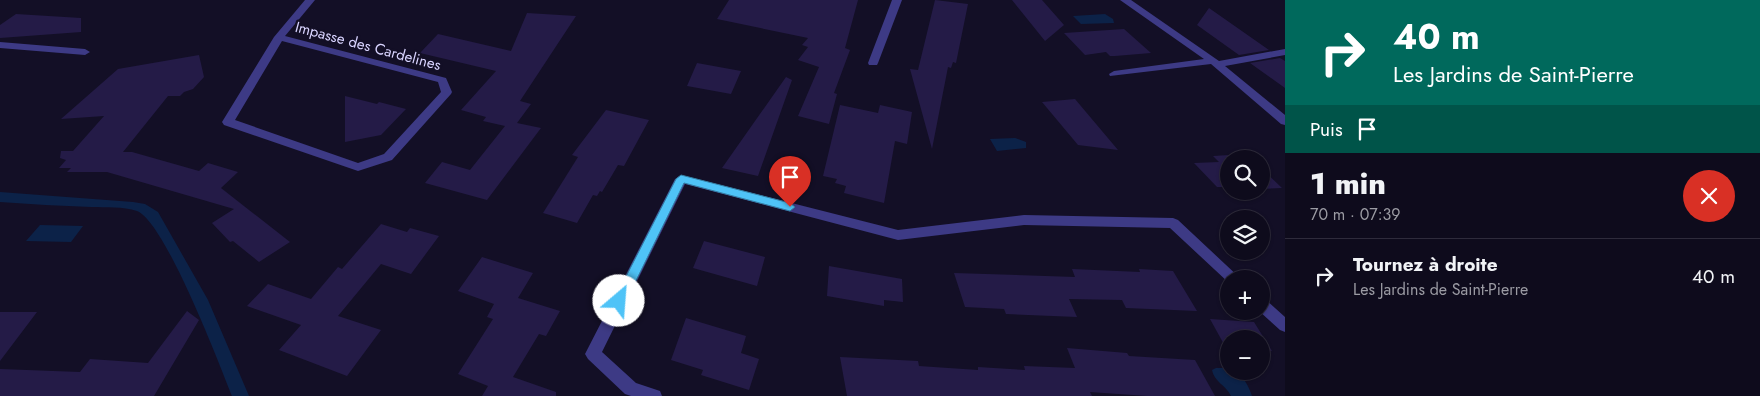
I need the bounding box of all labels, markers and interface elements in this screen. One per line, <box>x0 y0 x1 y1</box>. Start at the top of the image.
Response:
text: 40 m <box>1393 12 1480 62</box>
street label: Impasse des Cardelines <box>293 16 443 76</box>
icon: right <box>1310 20 1375 85</box>
text: Les Jardins de Saint-Pierre <box>1393 58 1634 90</box>
icon: arrive <box>1353 115 1381 143</box>
text: Puis <box>1310 116 1343 143</box>
map controls <box>1220 150 1270 380</box>
button: search <box>1220 150 1270 200</box>
pin <box>769 156 811 207</box>
text: 1 min <box>1310 162 1386 205</box>
icon: arrive <box>776 163 804 191</box>
button: close <box>1683 170 1735 222</box>
text: 70 m · 07:39 <box>1310 203 1400 226</box>
button: layers <box>1220 210 1270 260</box>
text: Tournez à droite <box>1353 251 1498 278</box>
icon: right <box>1310 262 1338 290</box>
text: 40 m <box>1692 263 1735 290</box>
button: + <box>1220 270 1270 320</box>
position arrow <box>592 274 644 326</box>
text: Les Jardins de Saint-Pierre <box>1353 278 1528 301</box>
button: − <box>1220 330 1270 380</box>

